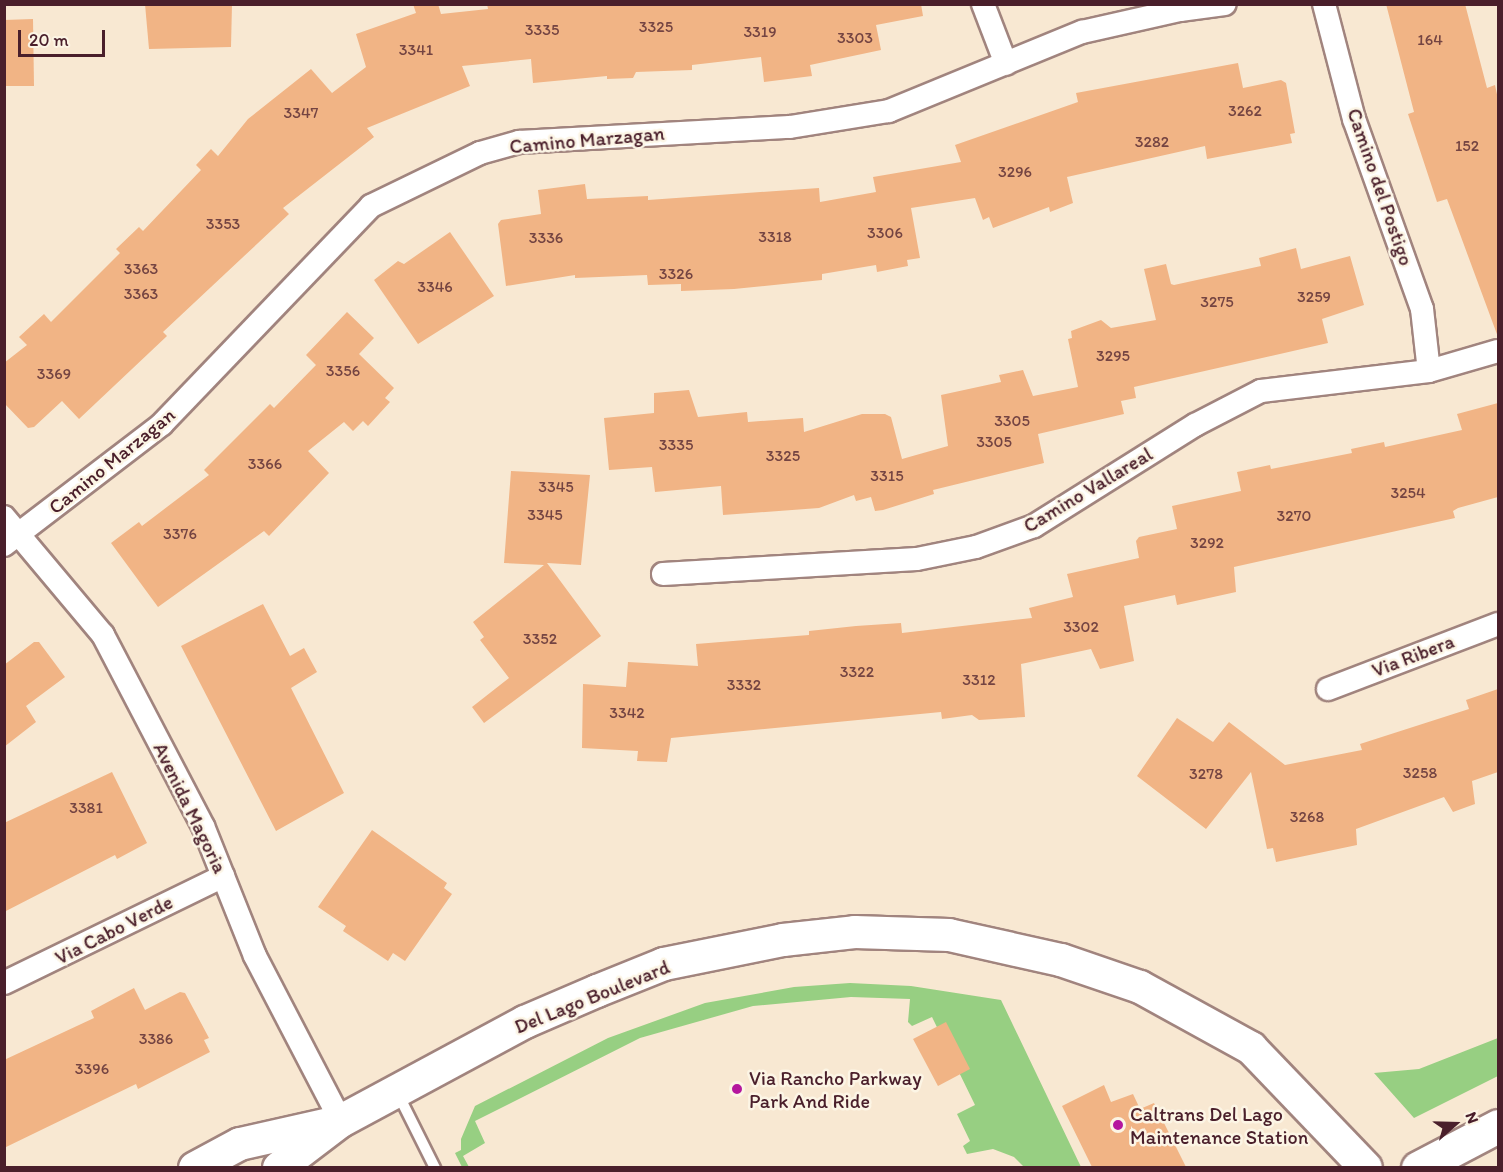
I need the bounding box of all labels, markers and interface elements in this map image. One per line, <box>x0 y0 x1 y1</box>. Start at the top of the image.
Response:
house number: 3325 <box>639 17 673 37</box>
scale bar <box>21 18 108 56</box>
house number: 3335 <box>525 20 559 40</box>
house number: 3319 <box>743 22 777 42</box>
house number: 3303 <box>837 28 873 48</box>
text: 20 m <box>29 29 69 51</box>
house number: 164 <box>1417 30 1443 50</box>
house number: 3341 <box>399 40 433 60</box>
house number: 3262 <box>1228 101 1262 121</box>
house number: 3347 <box>284 103 318 123</box>
street label: Camino del Postigo <box>1342 105 1418 269</box>
street label: Camino Marzagan <box>509 121 665 159</box>
house number: 3282 <box>1135 132 1169 152</box>
house number: 152 <box>1455 136 1479 156</box>
house number: 3296 <box>998 162 1032 182</box>
house number: 3353 <box>206 214 240 234</box>
house number: 3306 <box>867 223 903 243</box>
house number: 3318 <box>758 227 792 247</box>
house number: 3336 <box>529 228 563 248</box>
house number: 3363 <box>124 259 158 279</box>
house number: 3326 <box>659 264 693 284</box>
house number: 3346 <box>417 277 453 297</box>
house number: 3363 <box>124 284 158 304</box>
house number: 3259 <box>1297 287 1331 307</box>
house number: 3275 <box>1200 292 1234 312</box>
house number: 3295 <box>1096 346 1130 366</box>
house number: 3356 <box>326 361 360 381</box>
house number: 3369 <box>37 364 71 384</box>
street label: Camino Marzagan <box>44 403 180 519</box>
house number: 3305 <box>994 411 1030 431</box>
house number: 3305 <box>976 432 1012 452</box>
house number: 3335 <box>659 435 693 455</box>
street label: Camino Vallareal <box>1019 442 1157 538</box>
house number: 3325 <box>766 446 800 466</box>
house number: 3366 <box>248 454 282 474</box>
house number: 3315 <box>870 466 904 486</box>
house number: 3345 <box>538 477 574 497</box>
house number: 3254 <box>1390 483 1426 503</box>
house number: 3345 <box>527 505 563 525</box>
house number: 3270 <box>1277 506 1311 526</box>
house number: 3376 <box>163 524 197 544</box>
house number: 3292 <box>1190 533 1224 553</box>
house number: 3302 <box>1063 617 1099 637</box>
house number: 3352 <box>523 629 557 649</box>
street label: Via Ribera <box>1368 629 1458 683</box>
house number: 3322 <box>840 662 874 682</box>
house number: 3312 <box>962 670 996 690</box>
house number: 3332 <box>727 675 761 695</box>
house number: 3342 <box>609 703 645 723</box>
street label: Avenida Magoria <box>148 739 232 877</box>
house number: 3258 <box>1403 763 1437 783</box>
house number: 3278 <box>1189 764 1223 784</box>
house number: 3381 <box>69 798 103 818</box>
house number: 3268 <box>1290 807 1324 827</box>
street label: Via Cabo Verde <box>51 890 177 970</box>
street label: Del Lago Boulevard <box>510 955 674 1039</box>
house number: 3386 <box>139 1029 173 1049</box>
house number: 3396 <box>75 1059 109 1079</box>
place label: Via Rancho Parkway Park And Ride <box>749 1066 921 1113</box>
marker: Via Rancho Parkway Park And Ride <box>730 1082 744 1096</box>
north arrow <box>1425 1094 1485 1154</box>
place label: Caltrans Del Lago Maintenance Station <box>1130 1102 1309 1149</box>
text: N <box>1462 1109 1483 1126</box>
marker: Caltrans Del Lago Maintenance Station <box>1111 1118 1125 1132</box>

